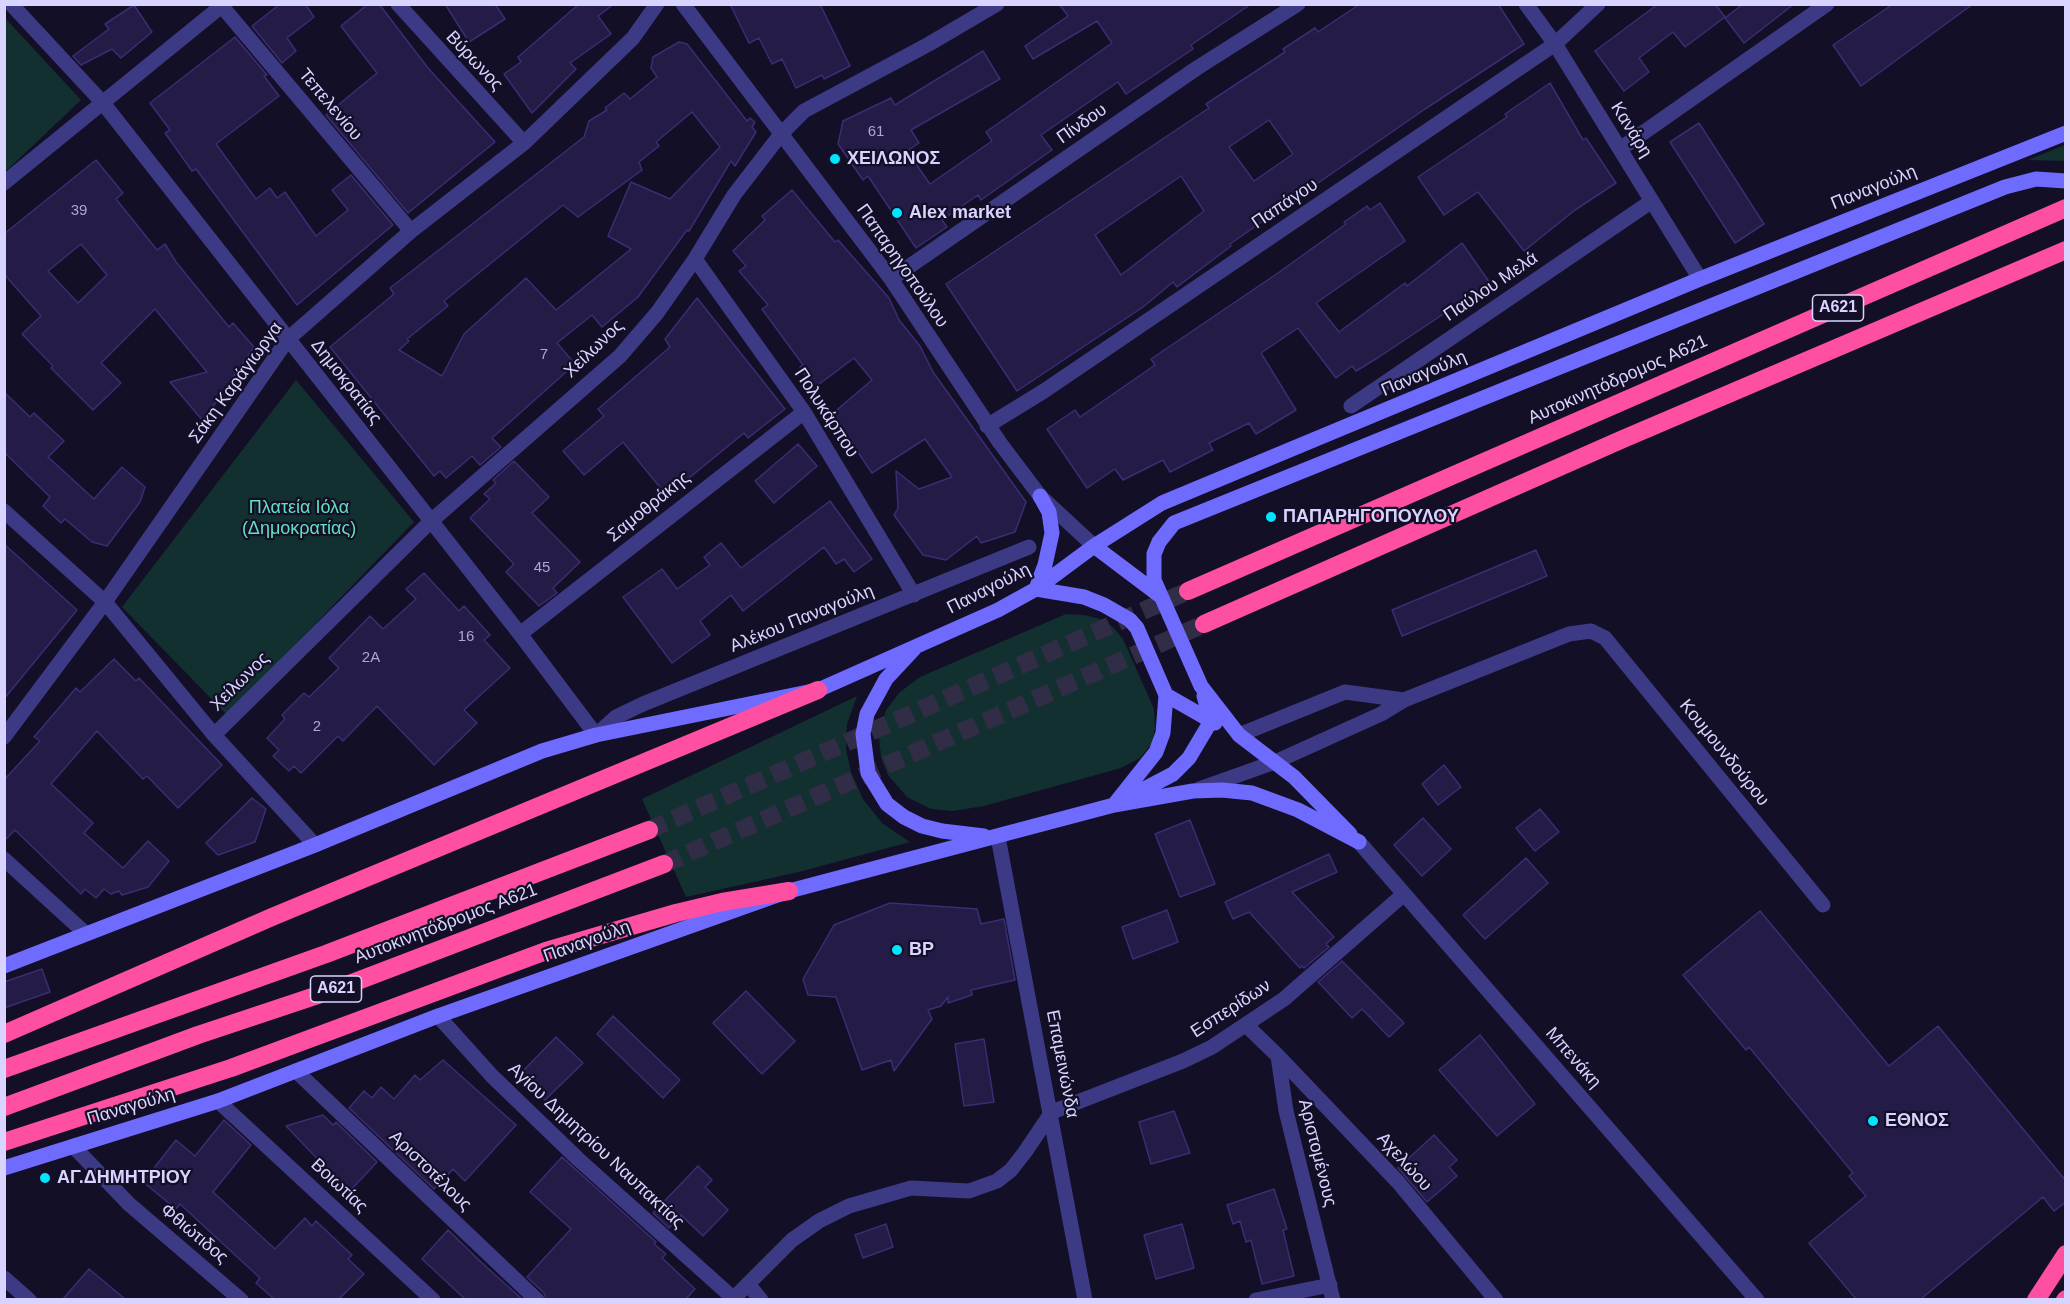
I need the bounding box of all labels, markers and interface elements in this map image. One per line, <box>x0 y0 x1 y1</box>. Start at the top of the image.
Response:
street label: Βύρωνος <box>441 27 507 95</box>
street label: Τεπελενίου <box>294 65 366 145</box>
street label: Κανάρη <box>1605 98 1657 162</box>
street label: Πίνδου <box>1053 99 1111 149</box>
house number: 61 <box>868 123 884 141</box>
place label: ΧΕΙΛΩΝΟΣ <box>847 148 940 170</box>
marker: ΧΕΙΛΩΝΟΣ <box>828 152 842 166</box>
street label: Παναγούλη <box>1828 161 1920 215</box>
street label: Παπάγου <box>1248 174 1322 234</box>
street label: Παπαρηγοπούλου <box>851 200 953 332</box>
house number: 39 <box>71 202 87 220</box>
place label: Alex market <box>909 202 1011 224</box>
marker: Alex market <box>890 206 904 220</box>
street label: Παύλου Μελά <box>1440 248 1542 326</box>
road number: Α621 <box>1812 295 1864 321</box>
street label: Χείλωνος <box>560 315 628 383</box>
street label: Σάκη Καράγιωργα <box>185 318 287 448</box>
street label: Αυτοκινητόδρομος Α621 <box>1525 331 1711 429</box>
street label: Δημοκρατίας <box>306 335 386 429</box>
house number: 7 <box>540 346 548 364</box>
street label: Παναγούλη <box>1378 346 1470 402</box>
street label: Πολυκάρπου <box>789 364 863 462</box>
street label: Σαμοθράκης <box>603 467 695 547</box>
park label: Πλατεία Ιόλα (Δημοκρατίας) <box>242 497 356 540</box>
place label: ΠΑΠΑΡΗΓΟΠΟΥΛΟΥ <box>1283 506 1459 528</box>
marker: ΠΑΠΑΡΗΓΟΠΟΥΛΟΥ <box>1264 510 1278 524</box>
house number: 45 <box>534 559 550 577</box>
street label: Παναγούλη <box>944 559 1034 619</box>
street label: Αλέκου Παναγούλη <box>727 580 877 658</box>
house number: 16 <box>458 628 474 646</box>
street label: Χείλωνος <box>206 648 274 716</box>
house number: 2A <box>362 649 380 667</box>
street label: Κουμουνδούρου <box>1674 695 1774 811</box>
house number: 2 <box>313 718 321 736</box>
street label: Αυτοκινητόδρομος Α621 <box>351 879 541 969</box>
street label: Παναγούλη <box>541 916 633 968</box>
place label: BP <box>909 939 934 961</box>
marker: BP <box>890 943 904 957</box>
street label: Εσπερίδων <box>1187 975 1275 1043</box>
road number: Α621 <box>310 976 362 1002</box>
street label: Επαμεινώνδα <box>1041 1008 1083 1120</box>
street label: Μπενάκη <box>1541 1023 1605 1093</box>
street label: Αγίου Δημητρίου Ναυπακτίας <box>503 1059 689 1233</box>
street label: Παναγούλη <box>84 1083 178 1131</box>
street label: Αριστομένους <box>1293 1097 1341 1209</box>
place label: ΕΘΝΟΣ <box>1885 1110 1949 1132</box>
marker: ΕΘΝΟΣ <box>1866 1114 1880 1128</box>
street label: Αριστοτέλους <box>384 1126 476 1216</box>
street label: Αχελώου <box>1372 1128 1436 1196</box>
street label: Βοιωτίας <box>306 1154 372 1218</box>
place label: ΑΓ.ΔΗΜΗΤΡΙΟΥ <box>57 1167 191 1189</box>
marker: ΑΓ.ΔΗΜΗΤΡΙΟΥ <box>38 1171 52 1185</box>
street label: Φθιώτιδος <box>156 1199 232 1269</box>

